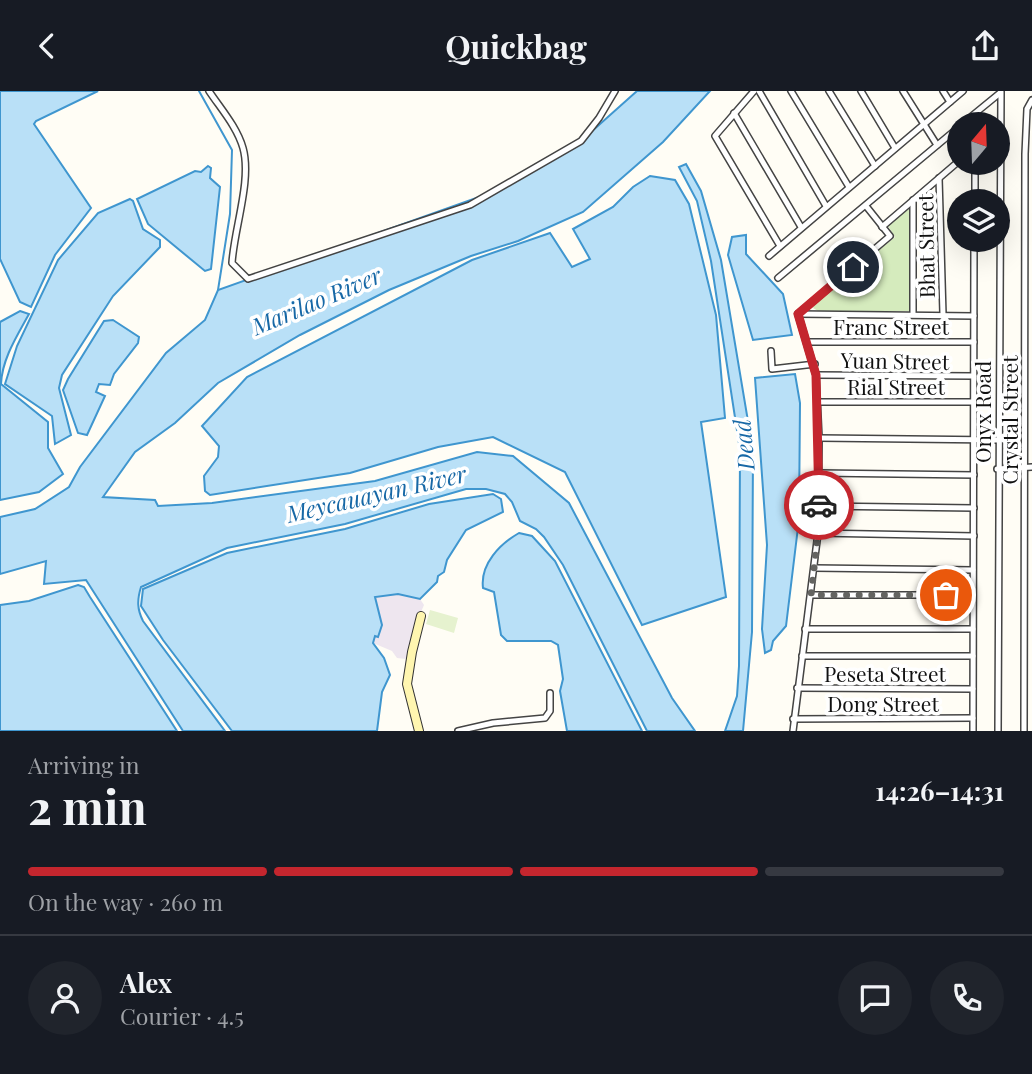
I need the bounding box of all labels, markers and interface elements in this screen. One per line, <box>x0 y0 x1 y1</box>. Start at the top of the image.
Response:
text: Quickbag <box>445 24 587 67</box>
icon: back <box>28 27 66 65</box>
icon: share <box>966 27 1004 65</box>
north arrow <box>947 112 1010 175</box>
map controls <box>947 112 1010 252</box>
button: layers <box>947 189 1010 252</box>
street label: Bhat Street <box>910 193 940 298</box>
pin <box>823 237 883 297</box>
icon: home <box>834 248 872 286</box>
water label: Marilao River <box>245 258 387 342</box>
street label: Franc Street <box>833 312 950 340</box>
street label: Yuan Street <box>839 345 950 375</box>
street label: Crystal Street <box>995 355 1023 485</box>
street label: Onyx Road <box>968 361 996 463</box>
street label: Rial Street <box>847 372 945 400</box>
water label: Dead <box>725 418 761 473</box>
water label: Meycauayan River <box>282 457 470 529</box>
courier <box>784 470 854 540</box>
icon: car <box>800 486 838 524</box>
pin <box>916 565 976 625</box>
icon: bag <box>927 576 965 614</box>
street label: Peseta Street <box>824 659 947 687</box>
street label: Dong Street <box>827 689 939 717</box>
text: Arriving in <box>28 749 140 780</box>
text: 14:26–14:31 <box>875 773 1004 808</box>
text: 2 min <box>28 775 147 837</box>
text: On the way · 260 m <box>28 886 223 917</box>
button: person <box>28 961 102 1035</box>
button: chat <box>838 961 912 1035</box>
button: phone <box>930 961 1004 1035</box>
text: Alex <box>120 965 172 1000</box>
text: Courier · 4.5 <box>120 1000 244 1031</box>

